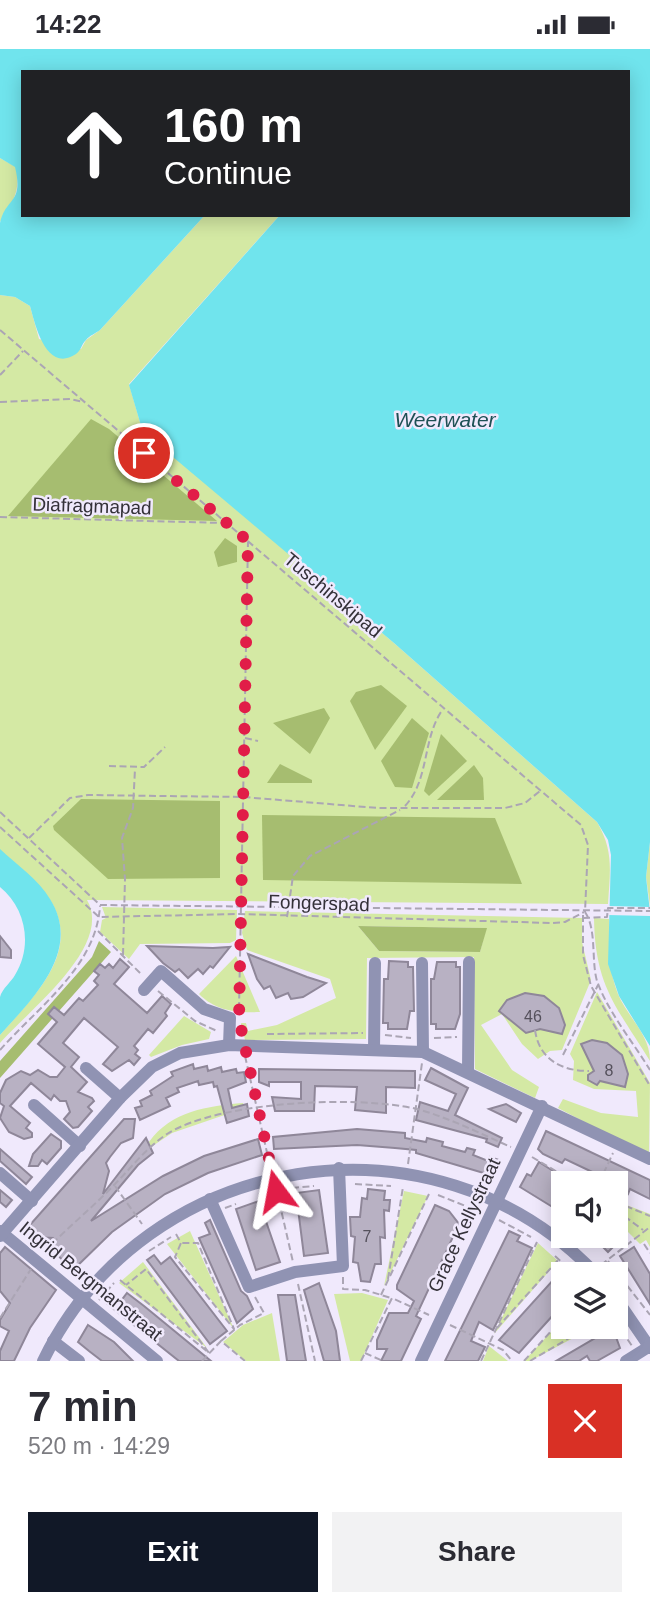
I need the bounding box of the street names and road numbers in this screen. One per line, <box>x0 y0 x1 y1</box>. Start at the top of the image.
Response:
street label: Diafragmapad <box>32 493 152 519</box>
street label: Tuschinskipad <box>280 548 386 642</box>
street label: Fongerspad <box>268 891 370 915</box>
street label: Grace Kellystraat <box>424 1154 505 1295</box>
street label: Ingrid Bergmanstraat <box>15 1217 167 1345</box>

